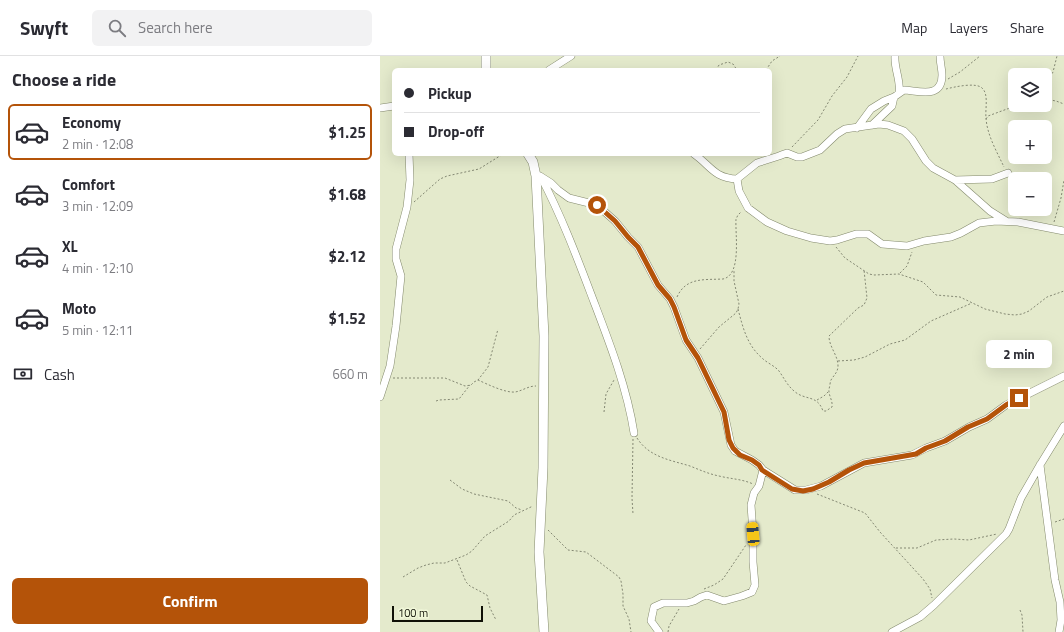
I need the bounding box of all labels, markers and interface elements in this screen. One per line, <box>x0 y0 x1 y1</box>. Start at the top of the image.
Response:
search box <box>92 10 372 46</box>
text: Swyft <box>20 13 68 42</box>
text: Search here <box>138 16 212 39</box>
icon: search <box>106 17 128 39</box>
text: Map <box>901 17 927 38</box>
text: Layers <box>949 17 988 38</box>
text: Share <box>1010 17 1044 38</box>
text: Choose a ride <box>12 66 116 93</box>
map controls <box>1008 68 1052 216</box>
button: layers <box>1008 68 1052 112</box>
text: Pickup <box>428 82 472 105</box>
text: Economy <box>62 111 121 134</box>
icon: car <box>14 114 50 150</box>
text: Drop-off <box>428 120 484 143</box>
button: + <box>1008 120 1052 164</box>
text: $1.25 <box>329 121 366 144</box>
text: 2 min · 12:08 <box>62 134 133 154</box>
button: − <box>1008 172 1052 216</box>
text: Comfort <box>62 173 115 196</box>
icon: car <box>14 176 50 212</box>
text: $1.68 <box>329 183 366 206</box>
text: 3 min · 12:09 <box>62 196 133 216</box>
route start <box>588 196 606 214</box>
text: XL <box>62 235 78 258</box>
icon: car <box>14 238 50 274</box>
text: $2.12 <box>329 245 366 268</box>
text: 4 min · 12:10 <box>62 258 133 278</box>
text: Moto <box>62 297 96 320</box>
icon: car <box>14 300 50 336</box>
text: $1.52 <box>329 307 366 330</box>
text: 5 min · 12:11 <box>62 320 133 340</box>
callout: 2 min <box>986 340 1052 368</box>
text: 2 min <box>1003 344 1035 364</box>
icon: cash <box>12 363 34 385</box>
text: Cash <box>44 363 75 386</box>
text: 660 m <box>332 364 368 384</box>
route end <box>1010 389 1028 407</box>
car <box>746 522 760 546</box>
button: Confirm <box>12 578 368 624</box>
scale bar <box>392 604 483 623</box>
text: 100 m <box>398 605 428 621</box>

